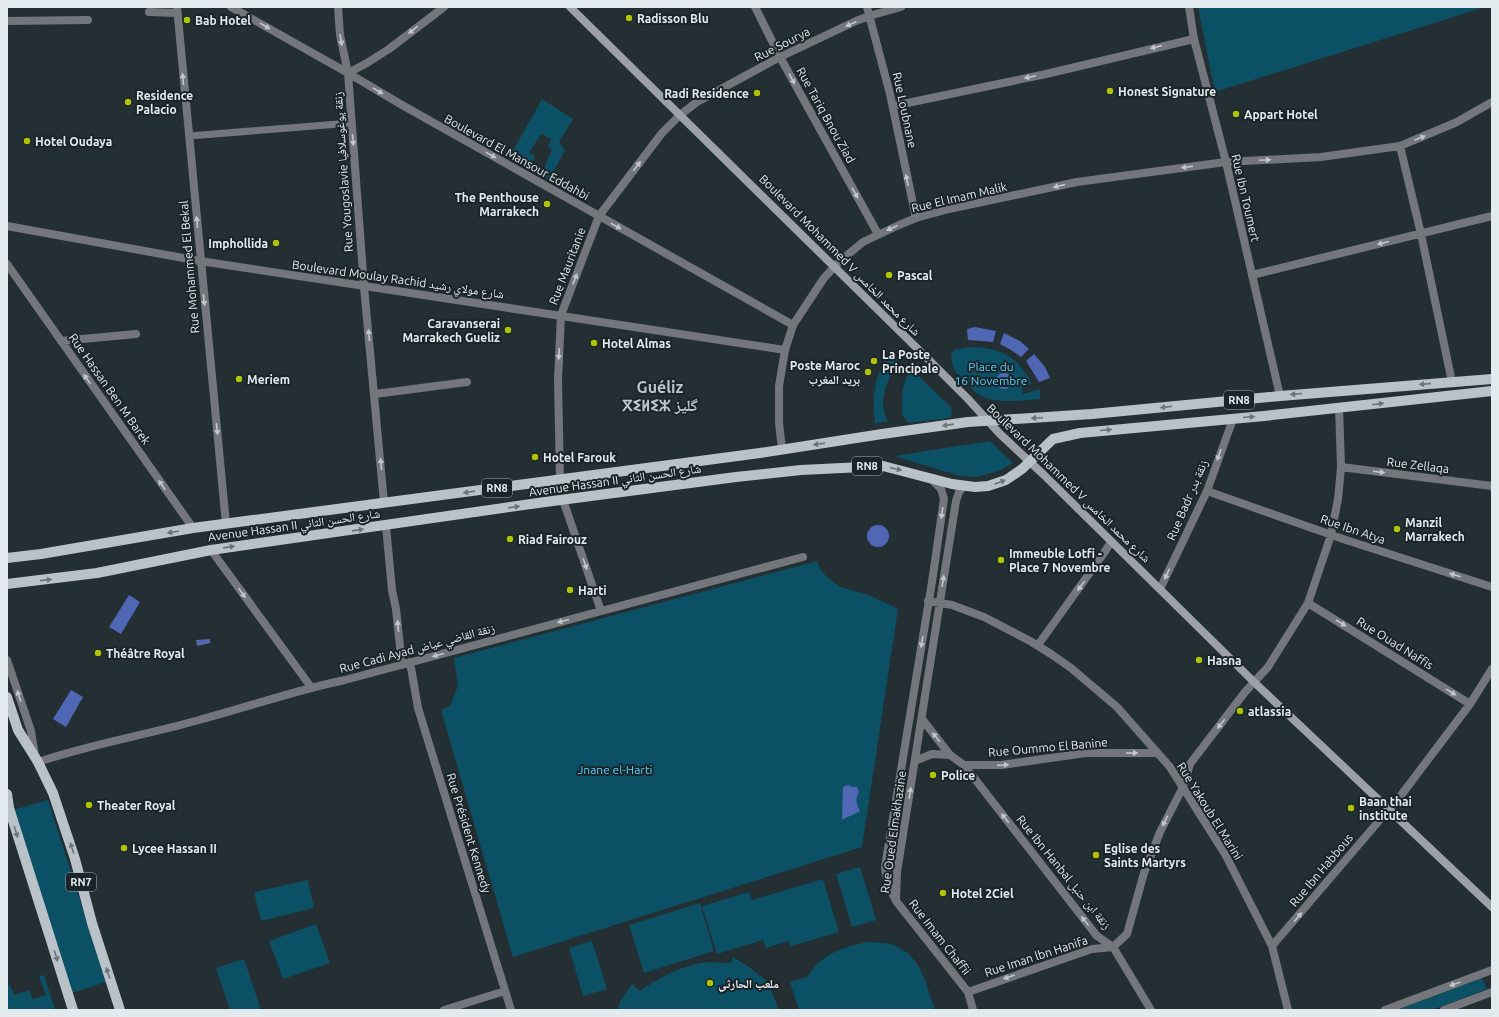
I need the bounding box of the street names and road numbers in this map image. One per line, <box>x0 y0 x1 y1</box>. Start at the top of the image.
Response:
street label: Rue Sourya <box>752 24 812 64</box>
street label: Rue Tariq Bnou Ziad <box>794 65 858 165</box>
street label: Rue Loubnane <box>891 71 919 149</box>
street label: Rue Yougoslavie زنقة يوغوسلافيا <box>331 91 356 252</box>
street label: Boulevard El Mansour Eddahbi <box>442 112 592 202</box>
street label: Rue Ibn Toumert <box>1230 153 1262 243</box>
street label: Boulevard Mohammed V شارع محمد الخامس <box>755 172 923 340</box>
street label: Rue El Imam Malik <box>910 180 1008 214</box>
street label: Rue Mohammed El Bekal <box>177 200 201 334</box>
street label: Rue Mauritanie <box>546 225 588 307</box>
street label: Boulevard Moulay Rachid شارع مولاي رشيد <box>291 258 505 304</box>
street label: Rue Hassan Ben M Barek <box>67 331 153 447</box>
road number: RN8 <box>1224 391 1254 409</box>
street label: Boulevard Mohammed V شارع محمد الخامس <box>983 401 1153 566</box>
street label: Rue Zellaqa <box>1386 455 1450 475</box>
road number: RN8 <box>852 457 882 475</box>
street label: Rue Badr زنقة بدر <box>1164 457 1211 543</box>
street label: Avenue Hassan II شارع الحسن الثاني <box>528 461 703 503</box>
road number: RN8 <box>482 479 512 497</box>
street label: Avenue Hassan II شارع الحسن الثاني <box>207 506 382 548</box>
street label: Rue Ibn Atya <box>1319 512 1387 546</box>
street label: Rue Ouad Naffis <box>1354 614 1436 672</box>
street label: Rue Cadi Ayad زنقة القاضي عياض <box>338 621 497 679</box>
street label: Rue Oummo El Banine <box>988 735 1108 759</box>
street label: Rue Yakoub El Marini <box>1175 760 1245 862</box>
street label: Rue Oued Elmakhazine <box>878 770 908 894</box>
street label: Rue Président Kennedy <box>445 771 494 895</box>
street label: Rue Ibn Hanbal زنقة ابن حنبل <box>1013 813 1114 933</box>
street label: Rue Ibn Habbous <box>1287 831 1355 909</box>
road number: RN7 <box>66 873 96 891</box>
street label: Rue Imam Chaffii <box>907 897 973 977</box>
street label: Rue Iman lbn Hanifa <box>983 933 1089 979</box>

